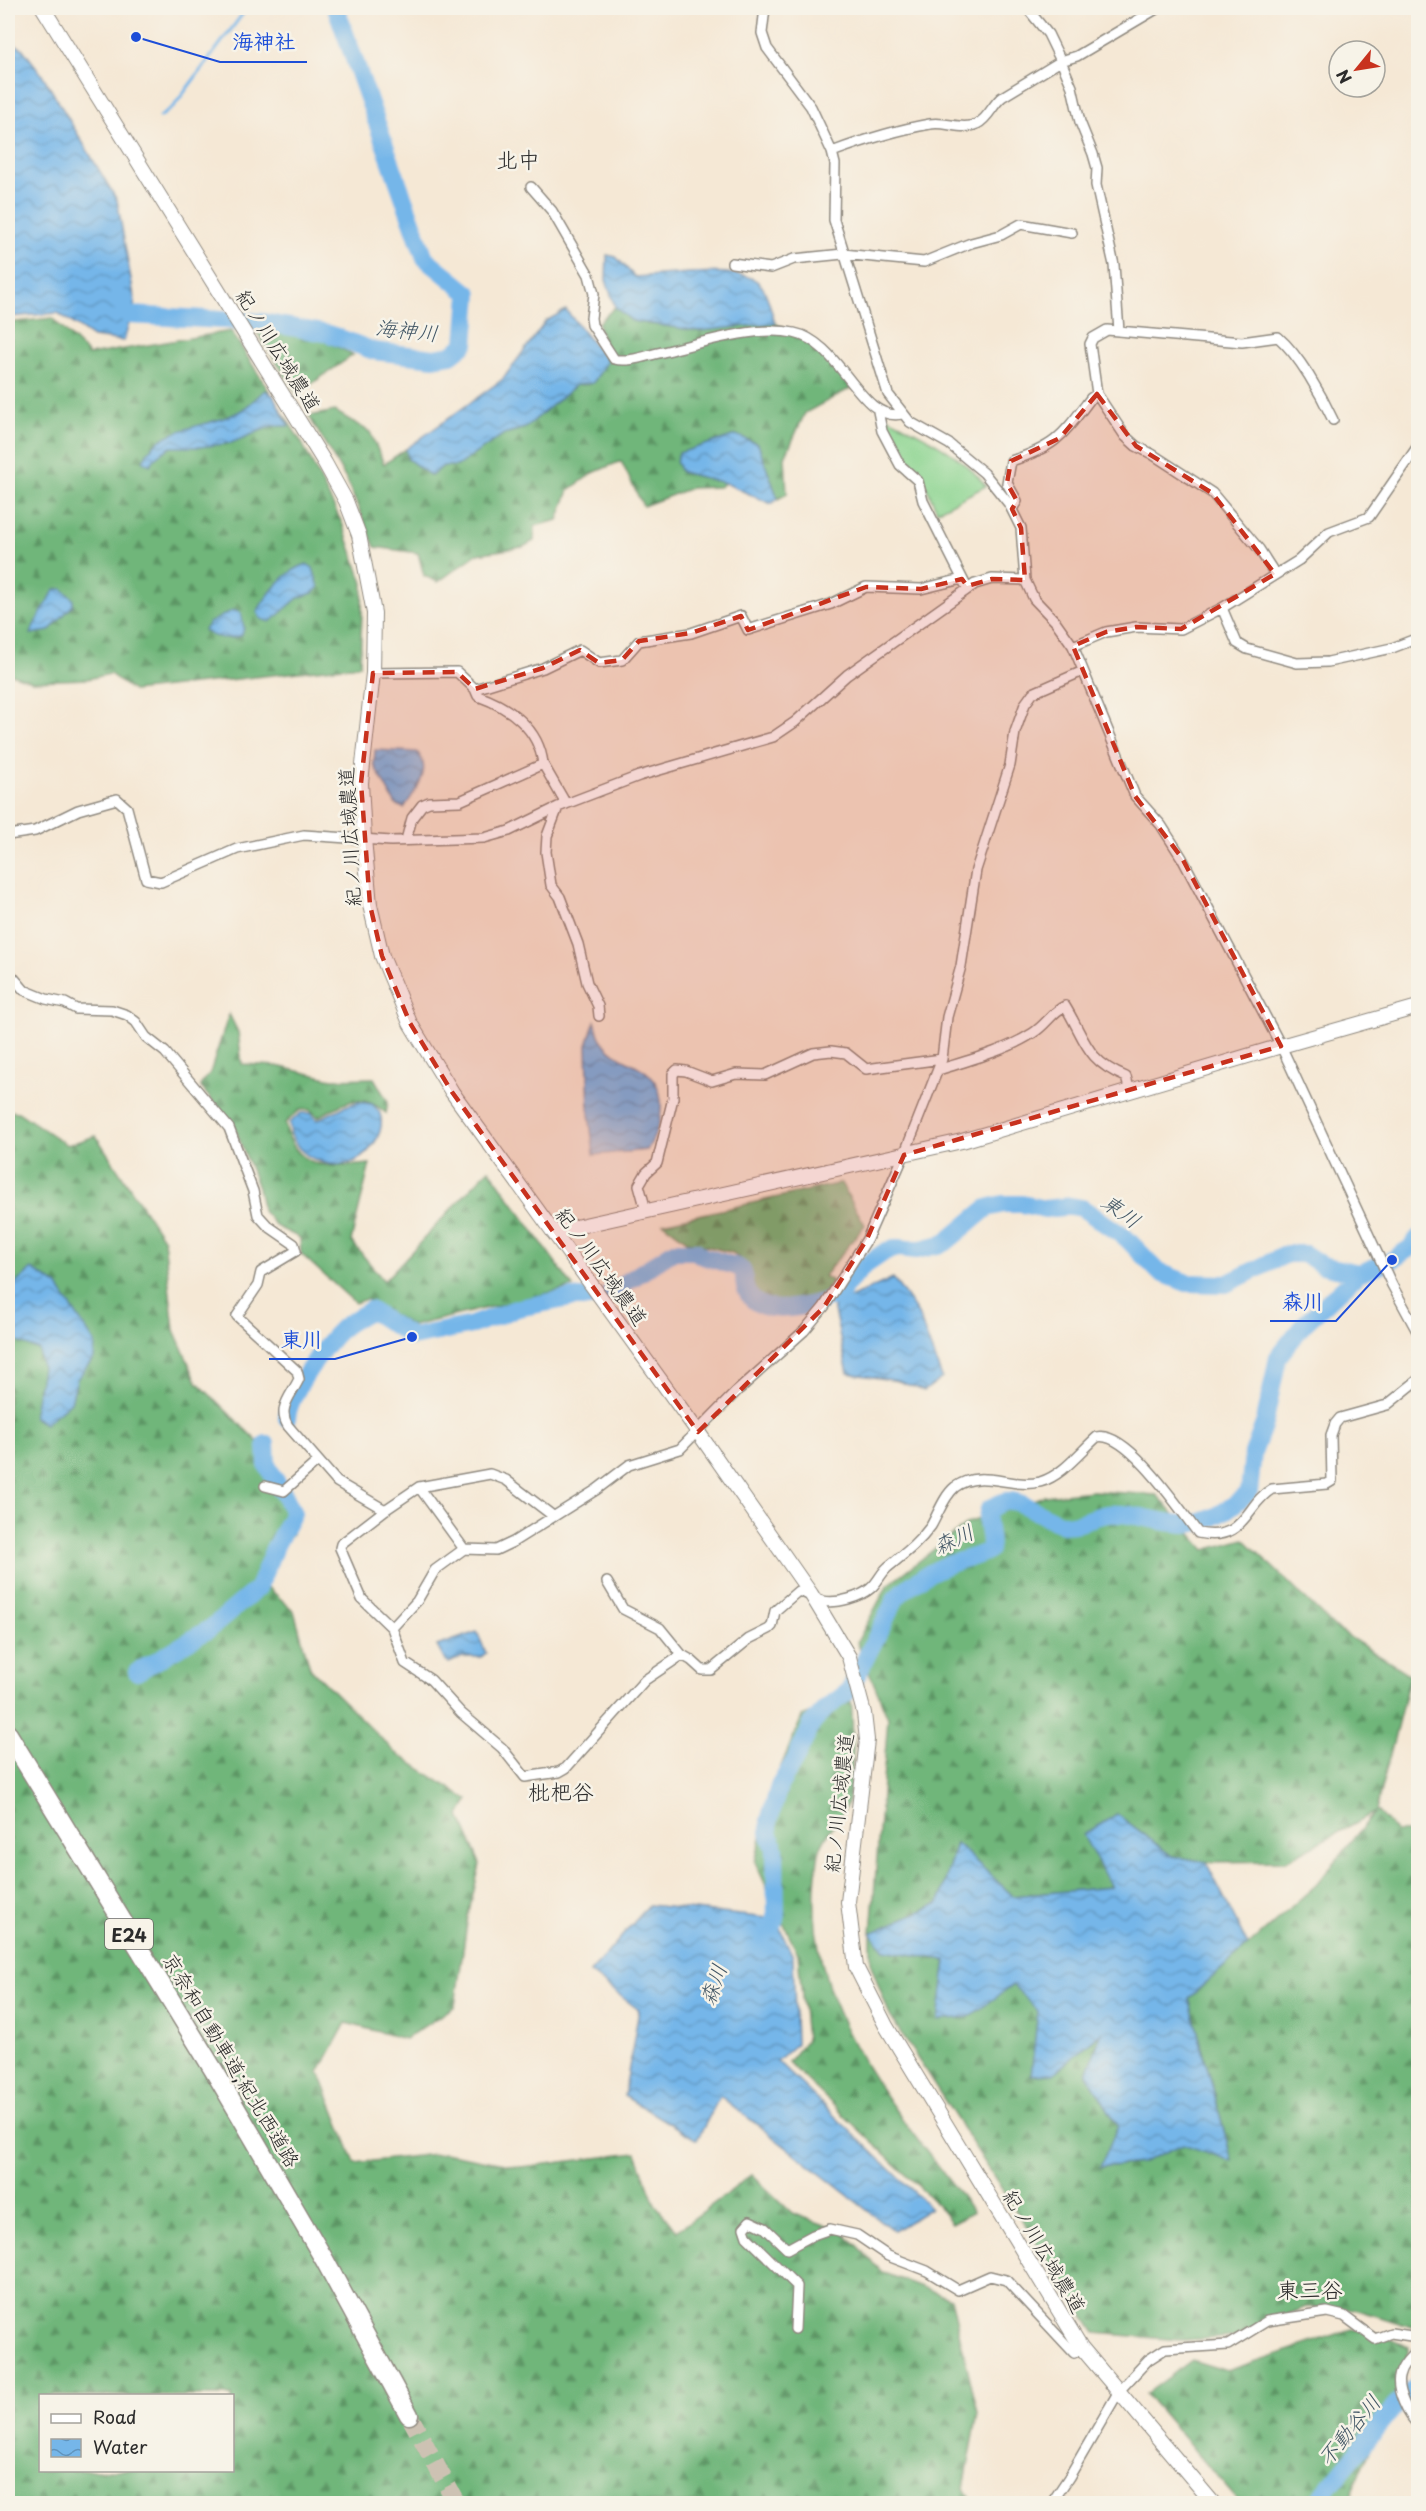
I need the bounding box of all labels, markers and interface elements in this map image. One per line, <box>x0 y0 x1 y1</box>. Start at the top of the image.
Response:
callout: 海神社 <box>220 23 307 62</box>
text: 海神社 <box>233 24 296 56</box>
north arrow <box>1327 39 1387 99</box>
text: N <box>1330 66 1357 88</box>
district label: 北中 <box>496 142 540 175</box>
street label: 紀ノ川広域農道 <box>229 283 329 417</box>
water label: 海神川 <box>374 310 440 348</box>
street label: 紀ノ川広域農道 <box>330 766 368 908</box>
water label: 東川 <box>1096 1185 1148 1235</box>
street label: 紀ノ川広域農道 <box>549 1201 655 1331</box>
callout: 森川 <box>1270 1282 1336 1321</box>
text: 森川 <box>1282 1284 1324 1316</box>
callout: 東川 <box>269 1320 335 1359</box>
text: 東川 <box>281 1322 323 1354</box>
water label: 森川 <box>927 1515 979 1561</box>
street label: 紀ノ川広域農道 <box>816 1732 860 1874</box>
district label: 枇杷谷 <box>528 1774 594 1807</box>
road number: E24 <box>105 1919 153 1949</box>
street label: 京奈和自動車道;紀北西道路 <box>156 1947 308 2173</box>
water label: 森川 <box>690 1959 734 2009</box>
street label: 紀ノ川広域農道 <box>996 2183 1094 2319</box>
district label: 東三谷 <box>1277 2272 1343 2305</box>
water label: 不動谷川 <box>1309 2387 1387 2471</box>
legend <box>39 2394 234 2472</box>
text: Road <box>93 2403 137 2430</box>
text: Water <box>93 2433 148 2460</box>

